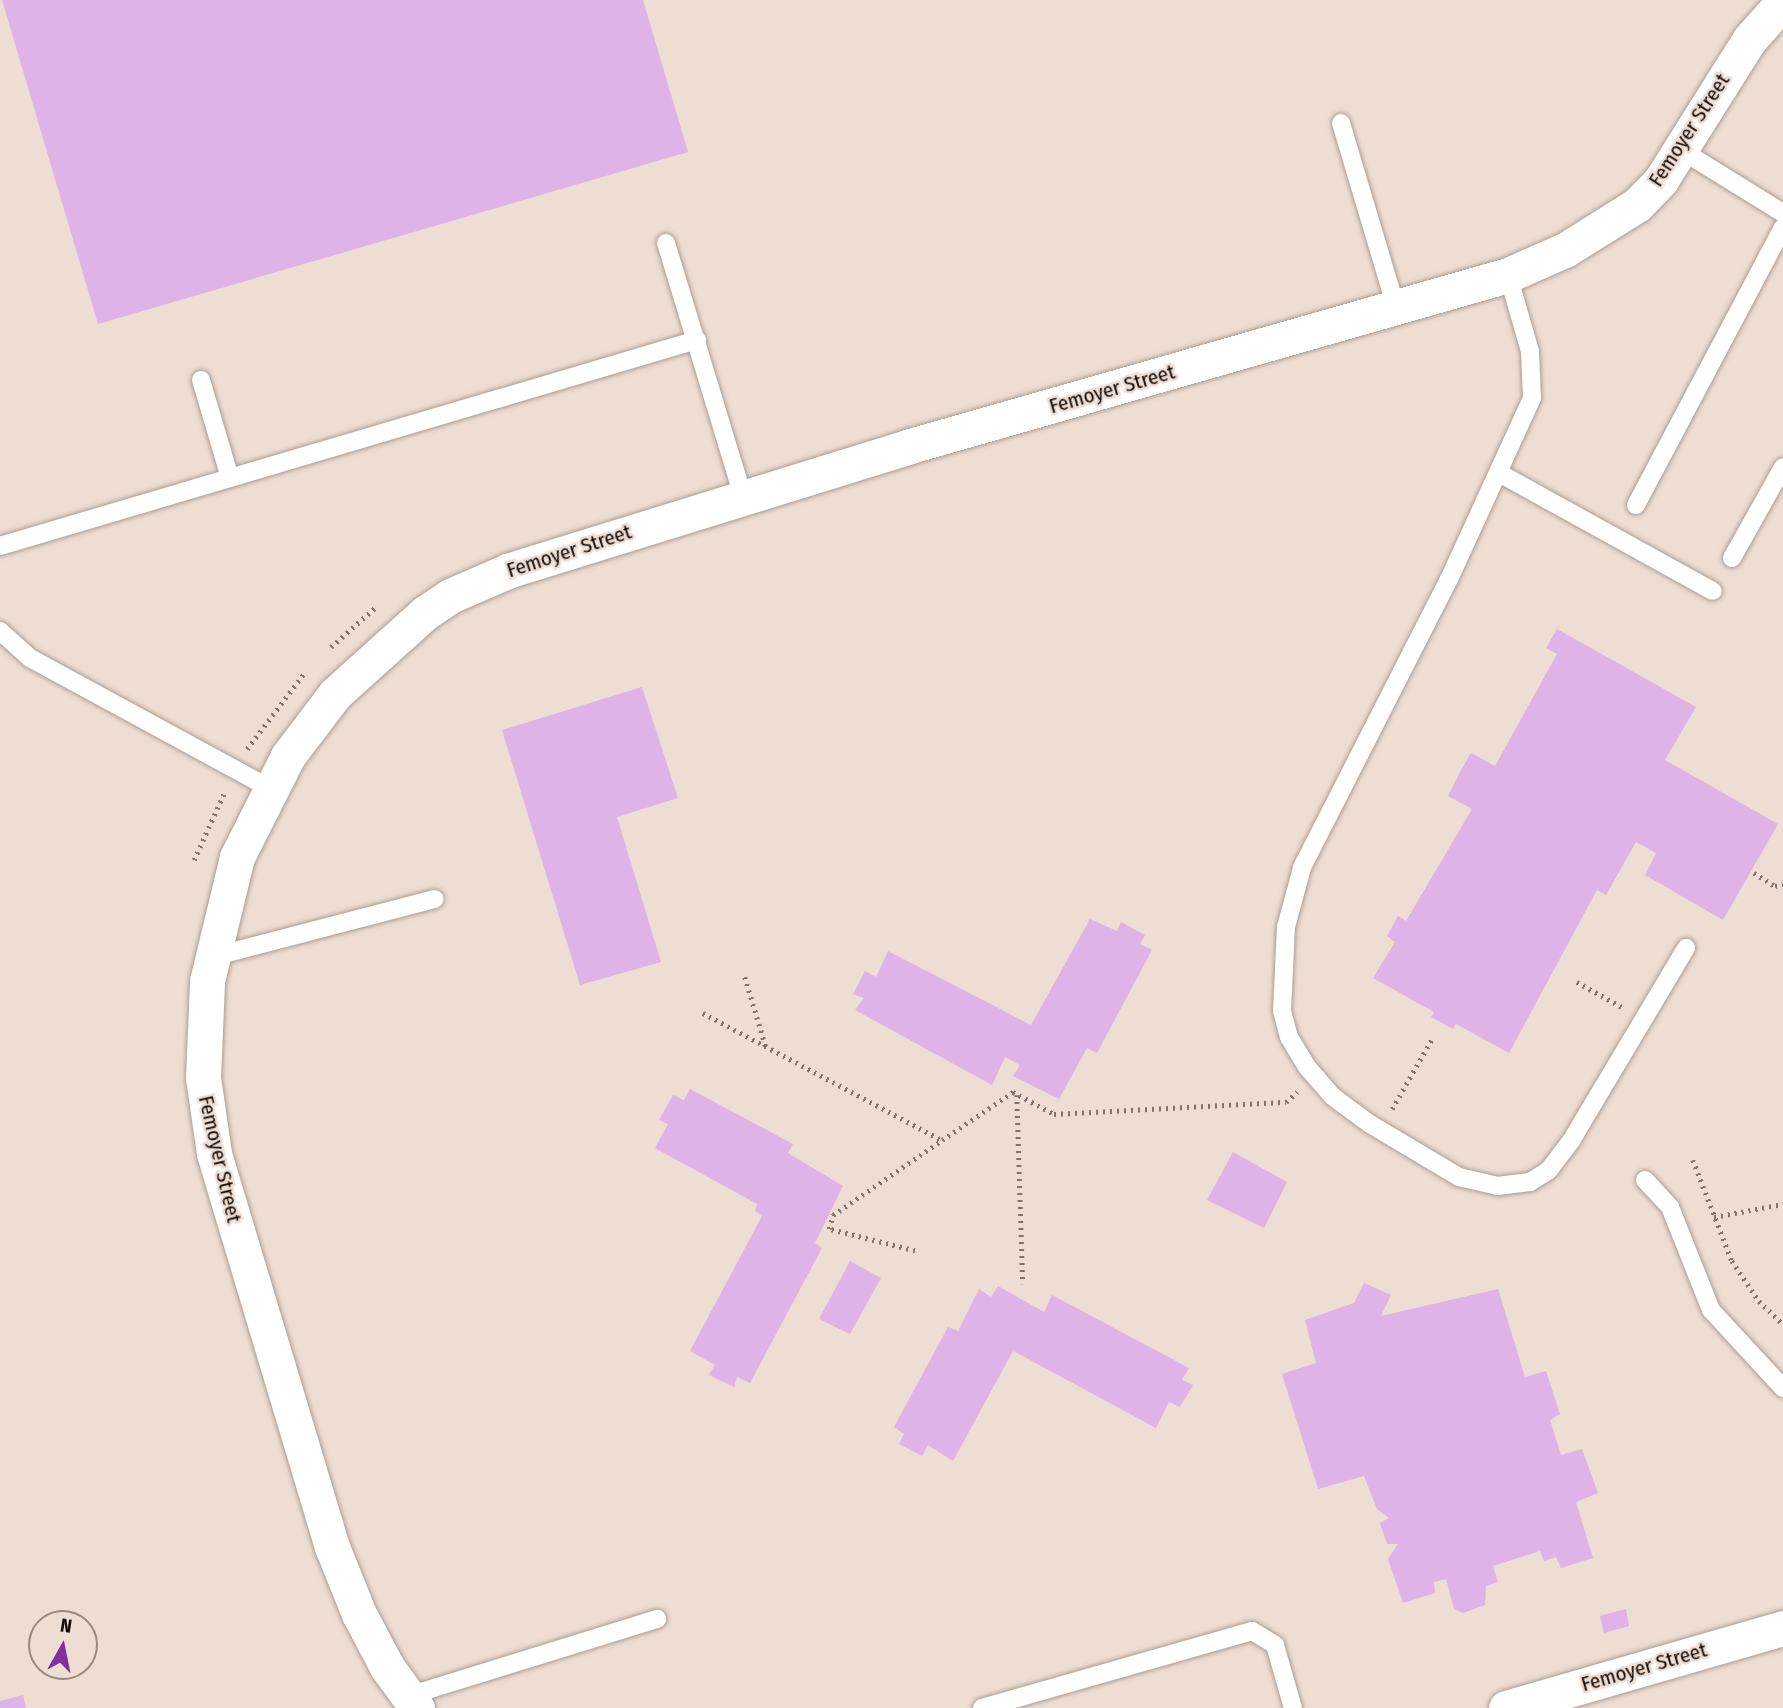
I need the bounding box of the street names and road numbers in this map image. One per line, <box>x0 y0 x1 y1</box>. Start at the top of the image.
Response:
street label: Femoyer Street <box>1643 69 1735 191</box>
street label: Femoyer Street <box>1046 359 1178 419</box>
street label: Femoyer Street <box>504 519 634 583</box>
street label: Femoyer Street <box>193 1093 247 1225</box>
street label: Femoyer Street <box>1578 1637 1710 1697</box>

